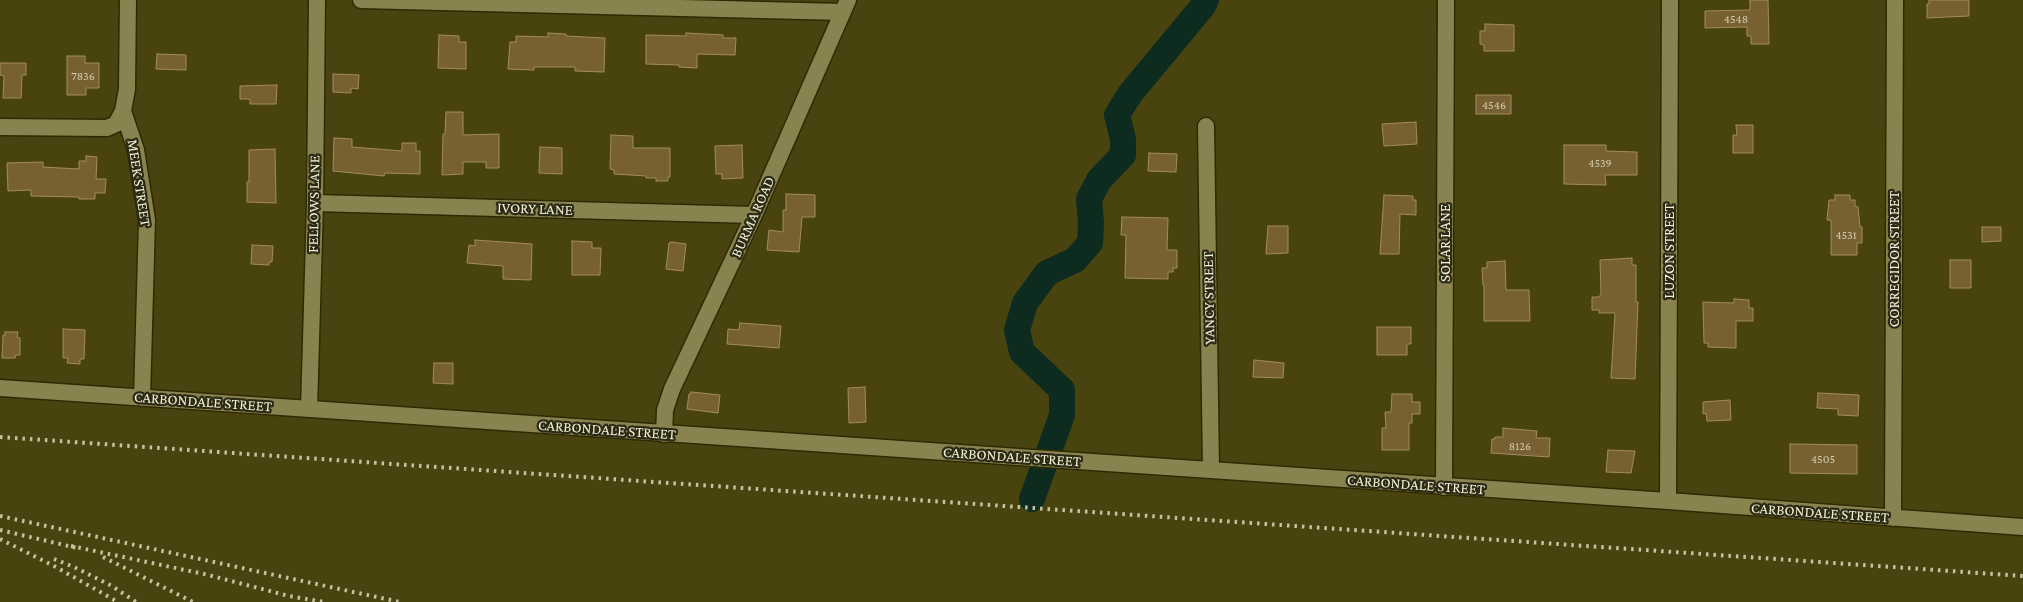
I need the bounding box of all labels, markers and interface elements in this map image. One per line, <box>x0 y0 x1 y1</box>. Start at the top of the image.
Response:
house number: 4548 <box>1724 12 1748 26</box>
house number: 7836 <box>71 69 95 83</box>
house number: 4546 <box>1482 98 1506 112</box>
street label: MEEK STREET <box>123 138 155 228</box>
street label: FELLOWS LANE <box>304 155 324 253</box>
house number: 4539 <box>1588 156 1612 170</box>
street label: BURMA ROAD <box>727 174 779 260</box>
street label: CORREGIDOR STREET <box>1885 191 1903 327</box>
street label: IVORY LANE <box>497 199 573 219</box>
street label: LUZON STREET <box>1660 203 1678 299</box>
street label: SOLAR LANE <box>1436 204 1454 282</box>
house number: 4531 <box>1835 228 1857 242</box>
street label: YANCY STREET <box>1199 251 1219 345</box>
street label: CARBONDALE STREET <box>133 388 273 416</box>
street label: CARBONDALE STREET <box>537 416 677 444</box>
house number: 8126 <box>1509 439 1531 453</box>
street label: CARBONDALE STREET <box>942 443 1082 471</box>
house number: 4505 <box>1811 452 1835 466</box>
street label: CARBONDALE STREET <box>1346 471 1486 499</box>
street label: CARBONDALE STREET <box>1750 499 1890 527</box>

